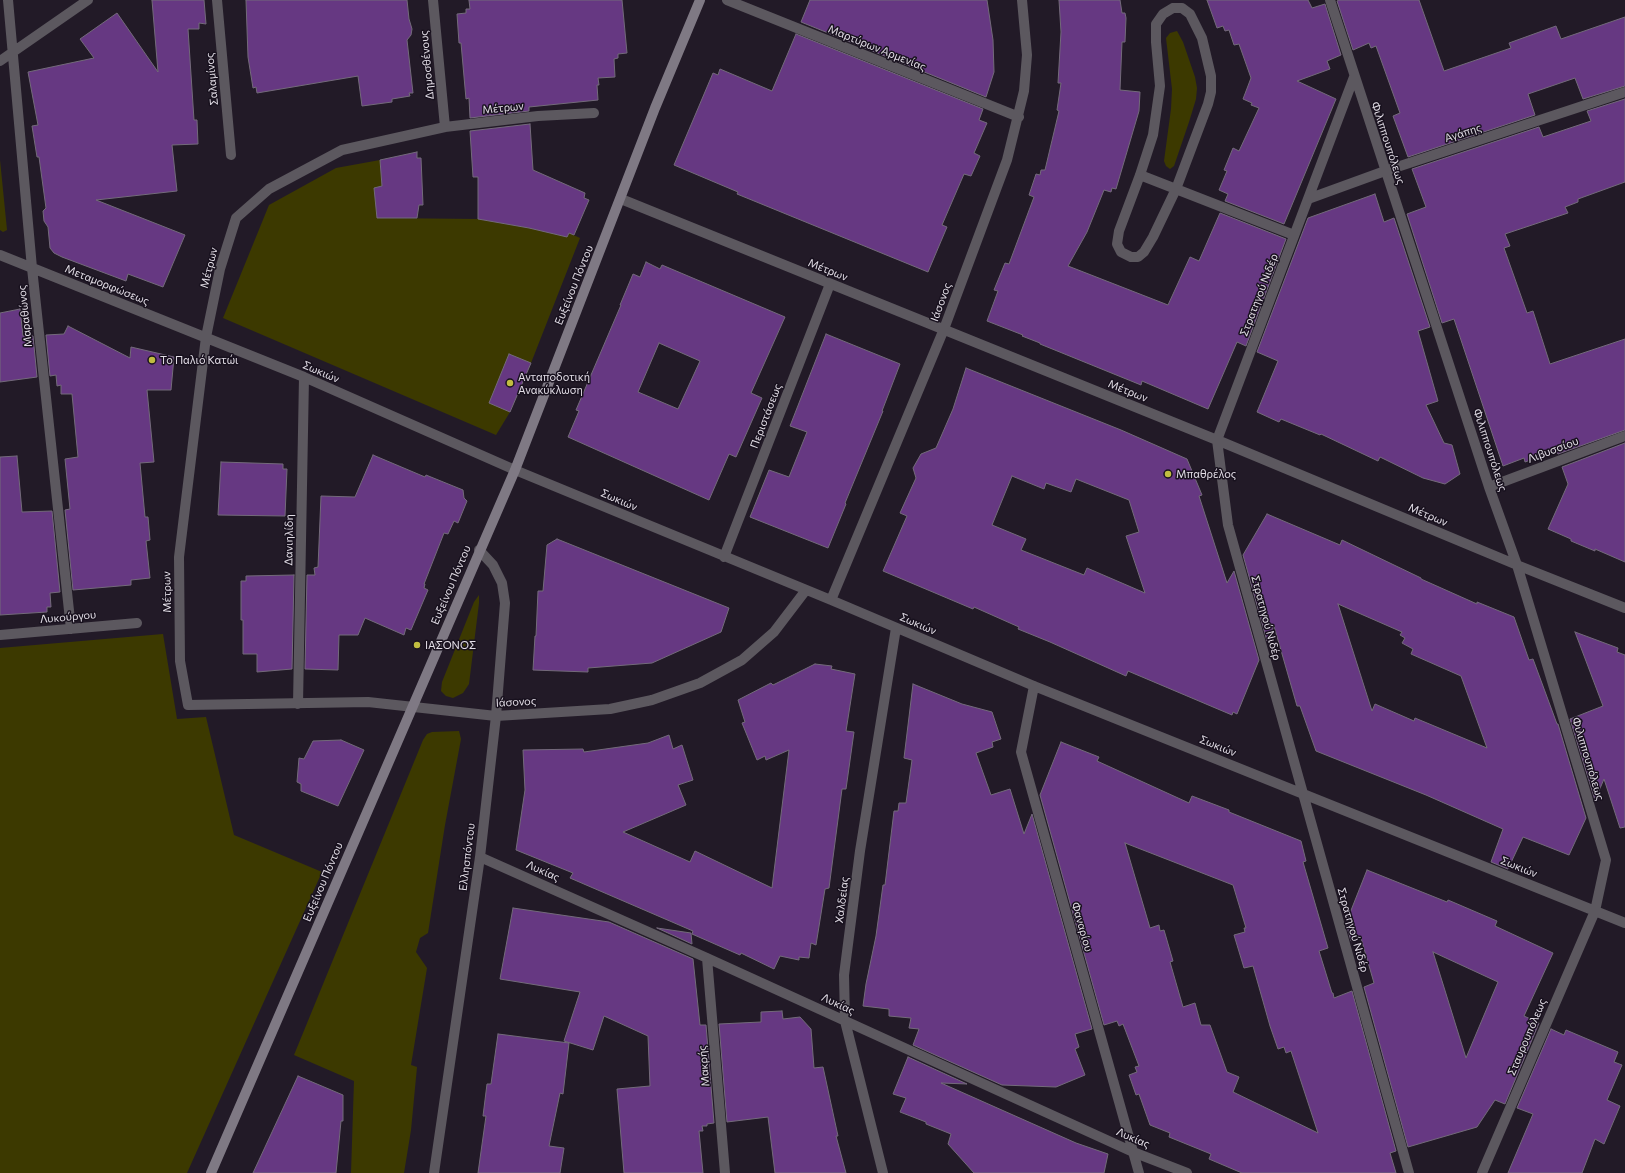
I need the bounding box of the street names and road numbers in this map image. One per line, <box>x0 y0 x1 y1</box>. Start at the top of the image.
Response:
street label: Μαρτύρων Αρμενίας <box>826 22 928 74</box>
street label: Δημοσθένους <box>417 30 437 100</box>
street label: Σαλαμίνος <box>203 52 221 106</box>
street label: Μέτρων <box>482 99 524 117</box>
street label: Φιλιππουπόλεως <box>1368 100 1408 186</box>
street label: Αγάπης <box>1443 121 1483 145</box>
street label: Ευξείνου Πόντου <box>552 243 596 327</box>
street label: Μέτρων <box>198 246 220 290</box>
street label: Στρατηγού Νιδέρ <box>1237 252 1281 338</box>
street label: Μέτρων <box>806 256 850 284</box>
street label: Μεταμορφώσεως <box>63 262 151 308</box>
street label: Ιάσονος <box>928 281 954 323</box>
street label: Μαραθώνος <box>15 284 35 348</box>
street label: Σωκιών <box>301 358 341 386</box>
street label: Μέτρων <box>1106 377 1150 405</box>
street label: Περιστάσεως <box>748 382 784 450</box>
street label: Φιλιππουπόλεως <box>1470 407 1510 493</box>
street label: Λιβυσσίου <box>1526 434 1580 466</box>
street label: Σωκιών <box>599 486 639 514</box>
street label: Μέτρων <box>1406 501 1450 529</box>
street label: Δανιηλίδη <box>282 514 296 566</box>
street label: Ευξείνου Πόντου <box>428 543 474 627</box>
street label: Μέτρων <box>160 571 174 613</box>
street label: Στρατηγού Νιδέρ <box>1248 574 1284 662</box>
street label: Λυκούργου <box>39 608 97 626</box>
street label: Σωκιών <box>898 610 938 638</box>
street label: Ιάσονος <box>496 694 536 710</box>
street label: Φιλιππουπόλεως <box>1569 716 1607 802</box>
street label: Σωκιών <box>1198 733 1238 759</box>
street label: Ελλησπόντου <box>456 822 478 892</box>
street label: Ευξείνου Πόντου <box>300 840 346 924</box>
street label: Σωκιών <box>1499 854 1539 880</box>
street label: Λυκίας <box>524 858 562 884</box>
street label: Χαλδείας <box>833 876 851 924</box>
street label: Στρατηγού Νιδέρ <box>1335 886 1371 974</box>
street label: Φαναρίου <box>1069 901 1095 953</box>
street label: Λυκίας <box>819 991 857 1017</box>
street label: Σταυρουπόλεως <box>1505 997 1549 1077</box>
street label: Μακρής <box>696 1045 712 1087</box>
street label: Λυκίας <box>1114 1125 1152 1151</box>

